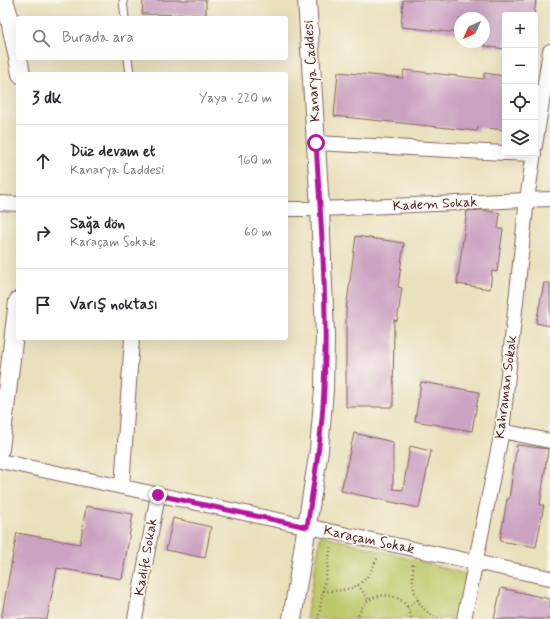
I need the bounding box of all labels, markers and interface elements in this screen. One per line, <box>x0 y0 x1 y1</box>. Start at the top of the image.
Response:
north arrow <box>454 12 490 48</box>
map controls <box>502 12 538 156</box>
button: + <box>502 12 538 48</box>
search box <box>16 16 288 60</box>
street label: Kanarya Caddesi <box>299 20 325 122</box>
icon: search <box>30 27 52 49</box>
text: Burada ara <box>62 28 134 48</box>
button: − <box>502 48 538 84</box>
button: locate <box>502 84 538 120</box>
text: 3 dk <box>32 87 62 109</box>
text: Yaya · 220 m <box>199 90 272 107</box>
button: layers <box>502 120 538 156</box>
route start <box>307 134 325 152</box>
text: Düz devam et <box>70 142 155 162</box>
icon: ahead <box>32 150 54 172</box>
text: 160 m <box>237 152 272 169</box>
text: Kanarya Caddesi <box>70 162 164 179</box>
street label: Kadem Sokak <box>392 193 478 215</box>
text: Sağa dön <box>70 214 125 234</box>
icon: right <box>32 222 54 244</box>
text: 60 m <box>244 224 272 241</box>
text: Karaçam Sokak <box>70 234 156 251</box>
icon: arrive <box>32 294 54 316</box>
text: Varış noktası <box>70 295 158 315</box>
street label: Kahraman Sokak <box>491 334 521 440</box>
route end <box>149 486 167 504</box>
street label: Kadife Sokak <box>130 517 162 597</box>
street label: Karaçam Sokak <box>322 522 416 558</box>

